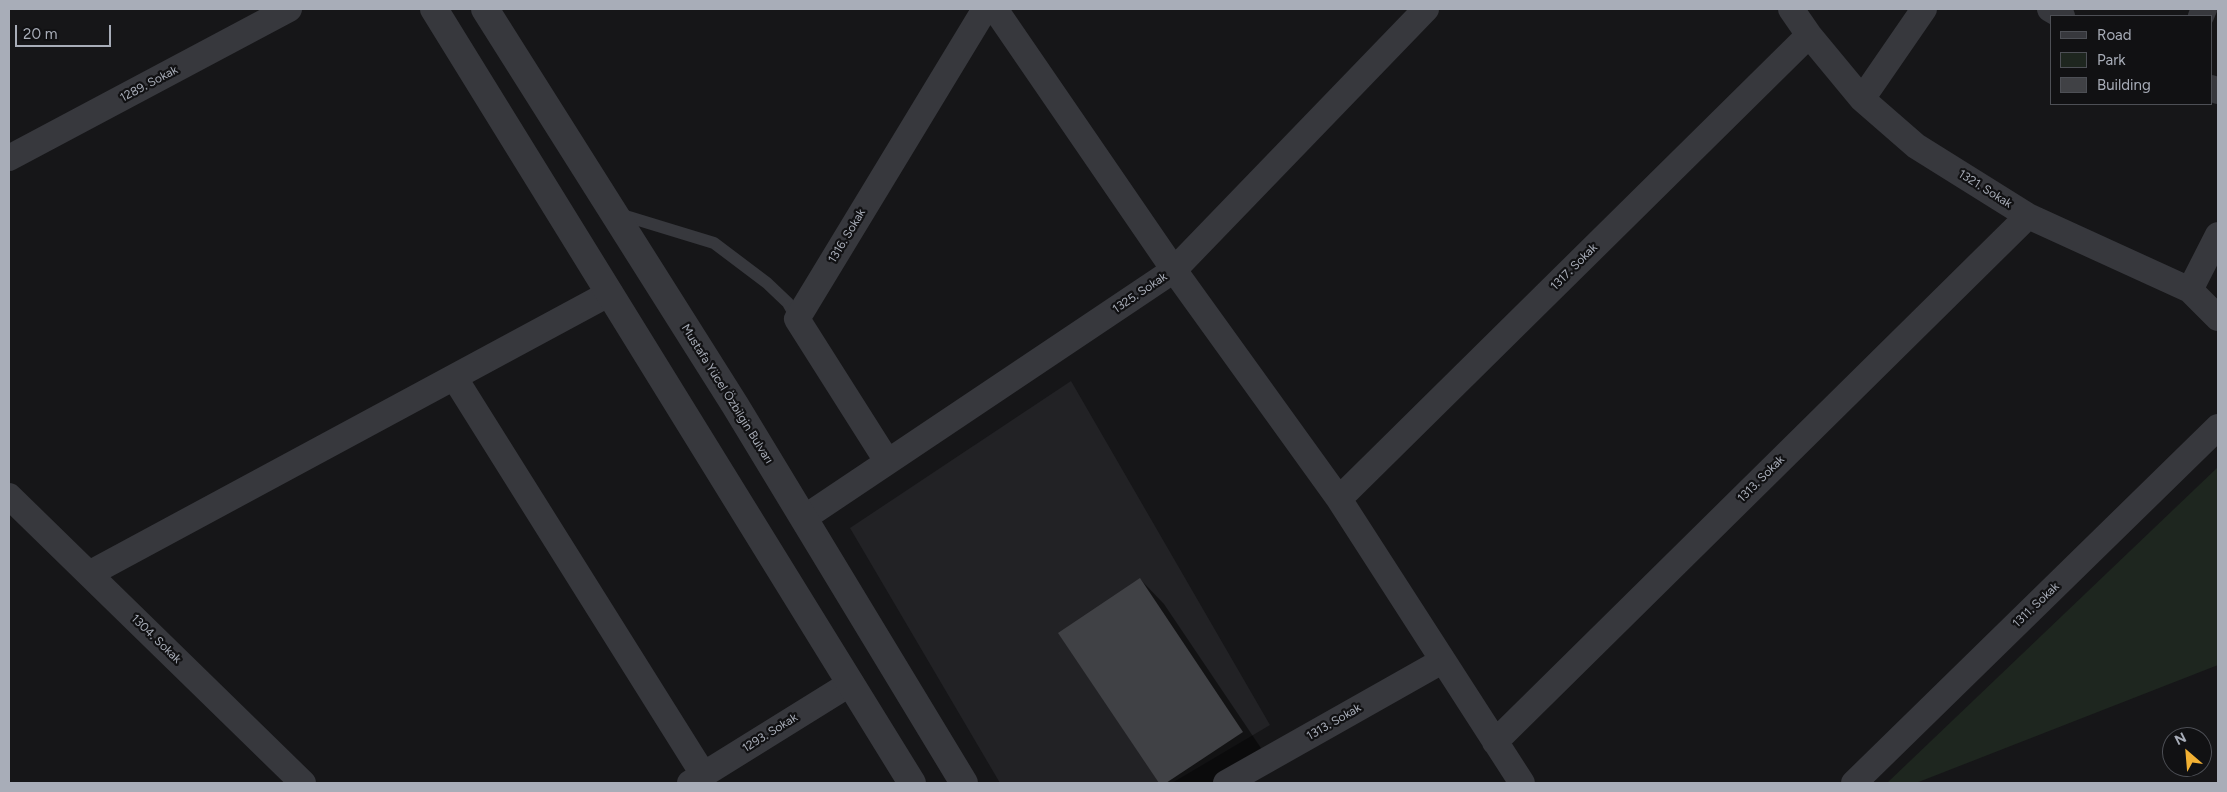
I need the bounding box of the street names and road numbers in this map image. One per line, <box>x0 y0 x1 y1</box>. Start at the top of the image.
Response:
street label: 1289. Sokak <box>118 63 180 105</box>
street label: 1321. Sokak <box>1956 167 2014 211</box>
street label: 1316. Sokak <box>825 206 869 266</box>
street label: 1317. Sokak <box>1548 241 1600 293</box>
street label: 1325. Sokak <box>1110 270 1170 316</box>
street label: Mustafa Yücel Özbilgin Bulvarı <box>678 322 776 466</box>
street label: 1313. Sokak <box>1735 453 1787 505</box>
street label: 1311. Sokak <box>2010 579 2062 631</box>
street label: 1304. Sokak <box>128 612 184 666</box>
street label: 1313. Sokak <box>1304 701 1364 743</box>
street label: 1293. Sokak <box>740 710 800 756</box>

